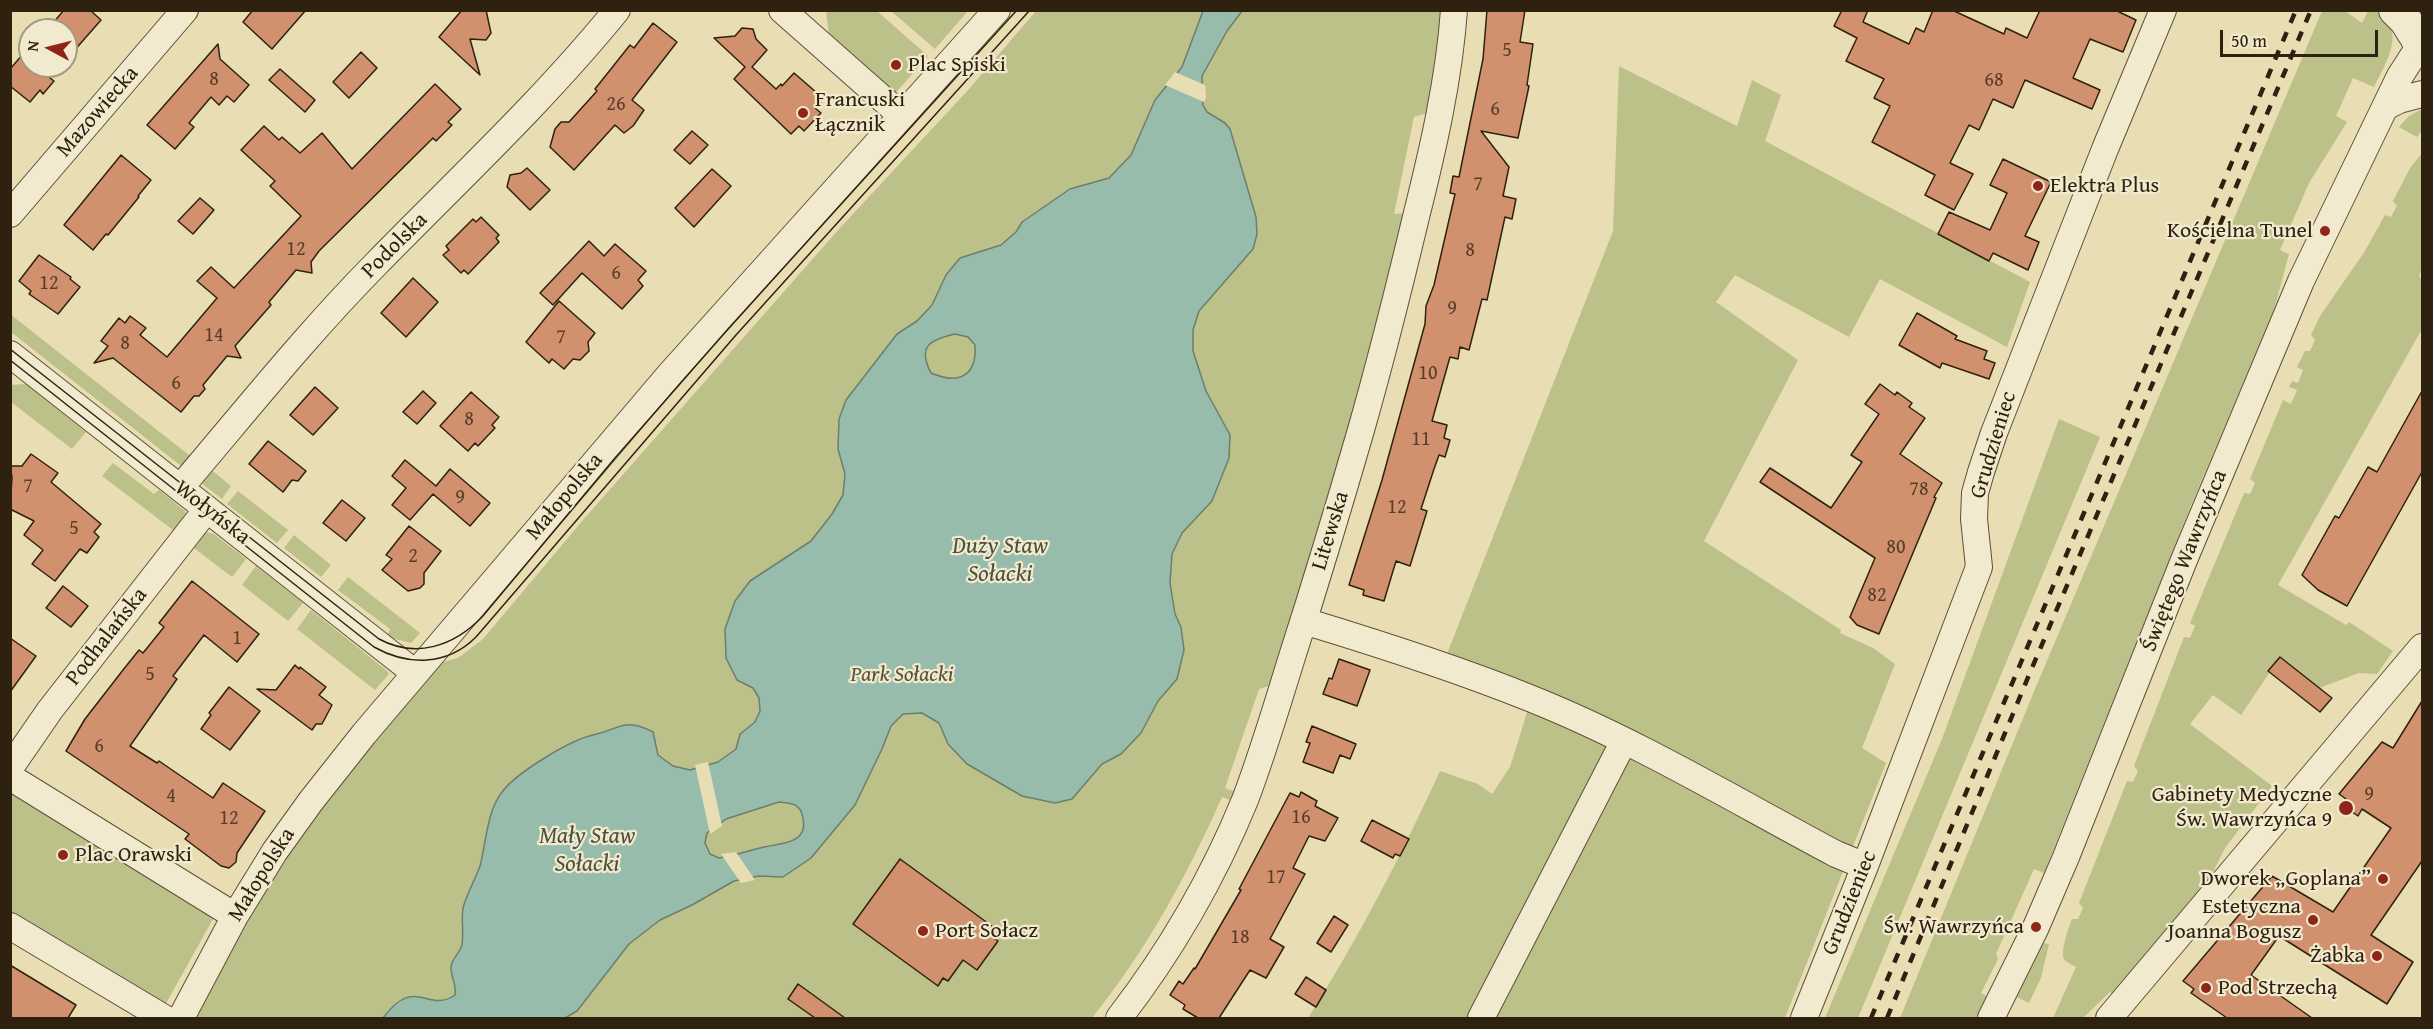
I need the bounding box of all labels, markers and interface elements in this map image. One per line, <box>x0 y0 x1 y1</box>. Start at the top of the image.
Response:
north arrow <box>18 18 78 78</box>
scale bar <box>2223 18 2380 56</box>
text: 50 m <box>2231 27 2267 54</box>
text: N <box>20 39 45 53</box>
house number: 5 <box>1502 39 1512 63</box>
place label: Plac Spiski <box>908 52 1006 78</box>
marker: Plac Spiski <box>889 58 903 72</box>
street label: Mazowiecka <box>51 61 145 163</box>
house number: 8 <box>209 68 219 92</box>
house number: 68 <box>1984 69 2004 93</box>
place label: Francuski Łącznik <box>815 87 905 138</box>
house number: 26 <box>606 93 626 117</box>
house number: 6 <box>1490 98 1500 122</box>
marker: Francuski Łącznik <box>796 106 810 120</box>
house number: 7 <box>1473 173 1483 197</box>
place label: Elektra Plus <box>2050 173 2159 199</box>
marker: Elektra Plus <box>2031 179 2045 193</box>
street label: Podolska <box>356 207 434 285</box>
place label: Kościelna Tunel <box>2167 218 2313 244</box>
marker: Kościelna Tunel <box>2318 224 2332 238</box>
house number: 12 <box>286 238 306 262</box>
house number: 8 <box>1465 239 1475 263</box>
house number: 6 <box>611 262 621 286</box>
house number: 12 <box>39 272 59 296</box>
house number: 9 <box>1447 297 1457 321</box>
house number: 14 <box>204 324 224 348</box>
house number: 7 <box>556 326 566 350</box>
house number: 8 <box>120 332 130 356</box>
house number: 10 <box>1418 362 1438 386</box>
house number: 6 <box>171 372 181 396</box>
street label: Grudzieniec <box>1965 388 2023 502</box>
house number: 8 <box>464 408 474 432</box>
house number: 11 <box>1411 428 1431 452</box>
street label: Małopolska <box>521 448 609 546</box>
street label: Świętego Wawrzyńca <box>2136 466 2234 656</box>
house number: 7 <box>23 475 33 499</box>
street label: Wołyńska <box>169 475 255 551</box>
house number: 78 <box>1909 478 1929 502</box>
house number: 9 <box>455 486 465 510</box>
street label: Litewska <box>1307 488 1355 574</box>
house number: 12 <box>1387 496 1407 520</box>
house number: 5 <box>69 517 79 541</box>
water label: Duży Staw Sołacki <box>952 533 1048 589</box>
house number: 80 <box>1886 536 1906 560</box>
house number: 2 <box>408 545 418 569</box>
street label: Podhalańska <box>61 583 153 691</box>
house number: 82 <box>1867 584 1887 608</box>
house number: 1 <box>232 627 242 651</box>
park label: Park Sołacki <box>850 662 954 688</box>
house number: 5 <box>145 663 155 687</box>
house number: 6 <box>94 735 104 759</box>
place label: Gabinety Medyczne Św. Wawrzyńca 9 <box>2152 782 2332 834</box>
house number: 9 <box>2364 783 2374 807</box>
house number: 4 <box>166 785 176 809</box>
marker: Gabinety Medyczne Św. Wawrzyńca 9 <box>2337 799 2355 817</box>
house number: 16 <box>1291 806 1311 830</box>
house number: 12 <box>219 807 239 831</box>
street label: Małopolska <box>223 823 301 927</box>
water label: Mały Staw Sołacki <box>539 823 635 879</box>
place label: Plac Orawski <box>75 842 192 868</box>
street label: Grudzieniec <box>1817 847 1883 959</box>
marker: Plac Orawski <box>56 848 70 862</box>
house number: 17 <box>1266 866 1286 890</box>
place label: Dworek „Goplana” <box>2200 866 2371 892</box>
marker: Dworek „Goplana” <box>2376 872 2390 886</box>
place label: Estetyczna Joanna Bogusz <box>2168 894 2301 945</box>
marker: Estetyczna Joanna Bogusz <box>2306 913 2320 927</box>
place label: Św. Wawrzyńca <box>1883 914 2024 940</box>
place label: Port Sołacz <box>935 918 1038 944</box>
marker: Św. Wawrzyńca <box>2029 920 2043 934</box>
marker: Port Sołacz <box>916 924 930 938</box>
house number: 18 <box>1230 926 1250 950</box>
place label: Żabka <box>2310 943 2365 969</box>
marker: Żabka <box>2370 949 2384 963</box>
place label: Pod Strzechą <box>2218 975 2337 1001</box>
marker: Pod Strzechą <box>2199 981 2213 995</box>

